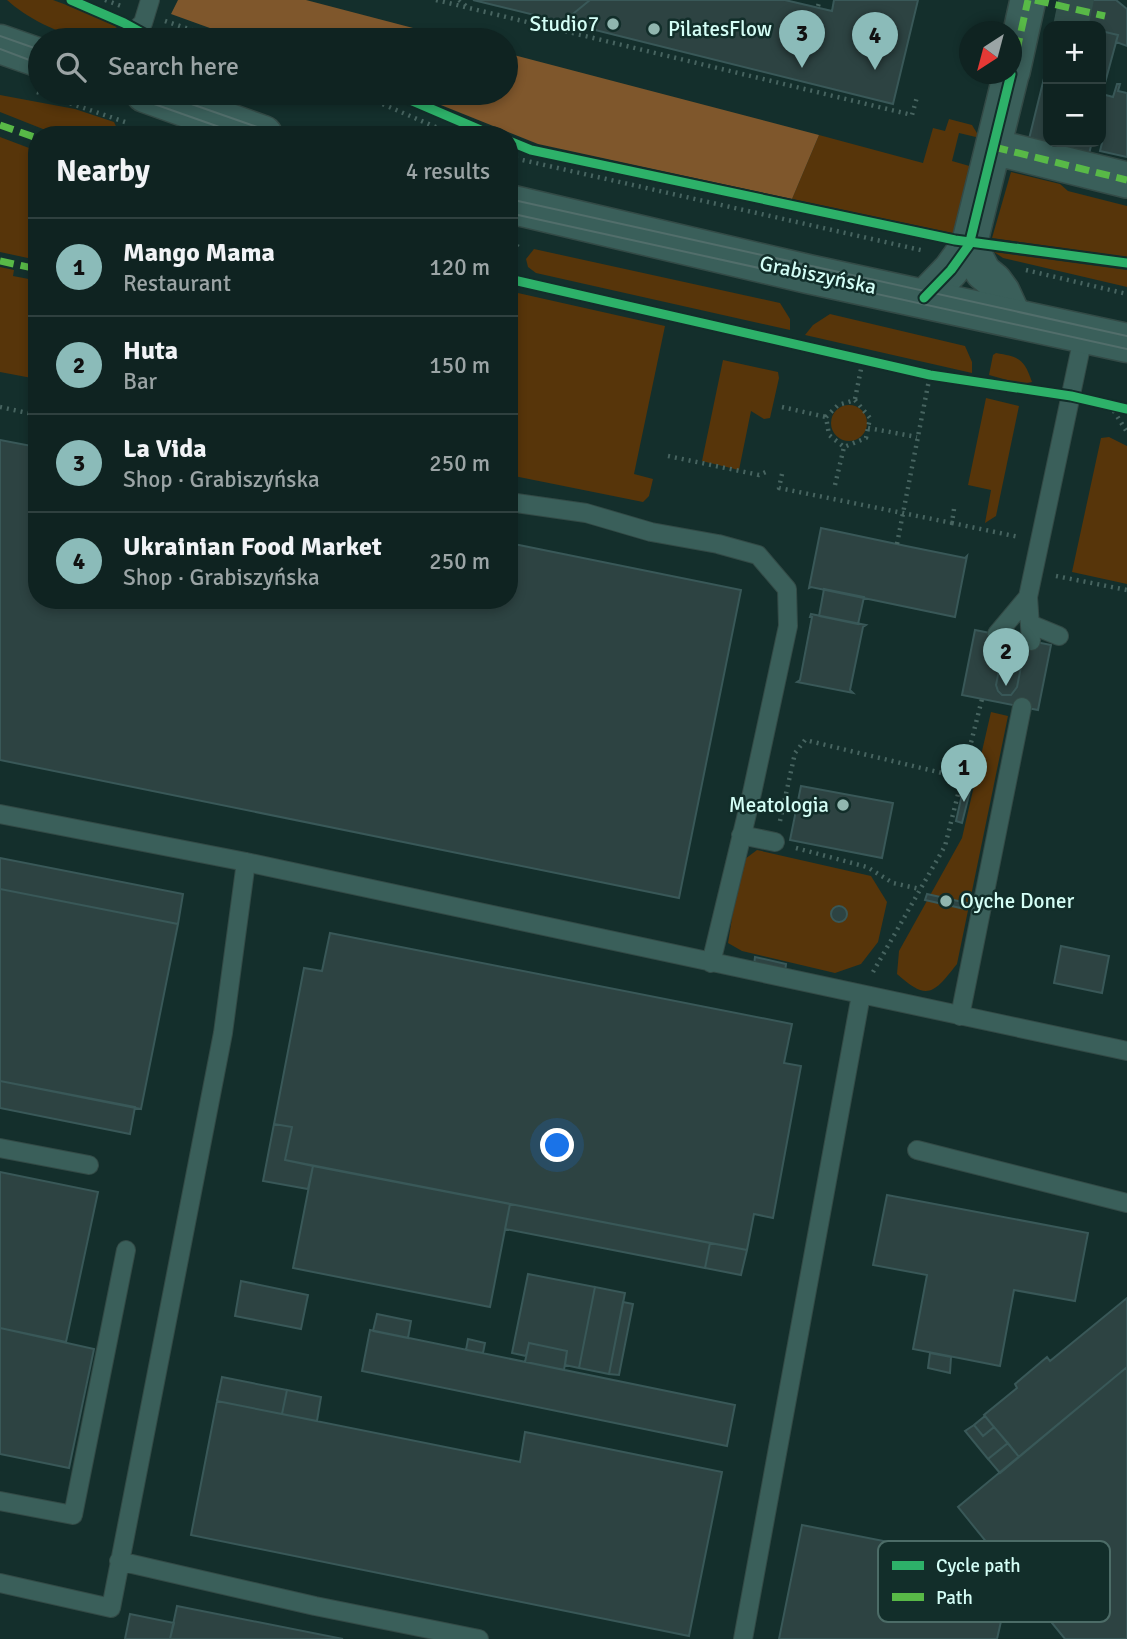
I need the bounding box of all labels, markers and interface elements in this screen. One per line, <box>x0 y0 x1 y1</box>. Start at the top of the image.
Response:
pin: 3 <box>779 10 825 68</box>
place label: Studio7 <box>529 11 599 37</box>
pin: 4 <box>852 12 898 70</box>
marker: Studio7 <box>605 16 621 32</box>
place label: PilatesFlow <box>668 16 772 42</box>
marker: PilatesFlow <box>646 21 662 37</box>
north arrow <box>959 21 1022 84</box>
map controls <box>1043 21 1106 147</box>
button: + <box>1043 21 1106 84</box>
search box <box>28 28 518 105</box>
icon: search <box>52 48 90 86</box>
text: Search here <box>108 51 239 83</box>
button: − <box>1043 84 1106 147</box>
text: Nearby <box>56 153 150 190</box>
text: 4 results <box>406 157 490 186</box>
text: Mango Mama <box>123 237 275 269</box>
street label: Grabiszyńska <box>757 250 879 300</box>
text: 1 <box>73 253 85 282</box>
text: 120 m <box>429 253 490 282</box>
text: Restaurant <box>123 269 231 298</box>
text: Huta <box>123 335 178 367</box>
text: 2 <box>73 351 85 380</box>
text: 150 m <box>429 351 490 380</box>
text: Bar <box>123 367 157 396</box>
text: La Vida <box>123 433 207 465</box>
text: 3 <box>73 449 85 478</box>
text: 250 m <box>429 449 490 478</box>
text: Shop · Grabiszyńska <box>123 465 320 494</box>
text: Ukrainian Food Market <box>123 531 382 563</box>
text: 4 <box>73 547 85 576</box>
text: 250 m <box>429 547 490 576</box>
text: Shop · Grabiszyńska <box>123 563 320 592</box>
pin: 2 <box>983 628 1029 686</box>
pin: 1 <box>941 744 987 802</box>
place label: Meatologia <box>729 792 829 818</box>
marker: Meatologia <box>835 797 851 813</box>
place label: Oyche Doner <box>960 888 1074 914</box>
marker: Oyche Doner <box>938 893 954 909</box>
your location <box>540 1128 574 1162</box>
legend <box>878 1541 1110 1622</box>
text: Cycle path <box>936 1554 1021 1578</box>
text: Path <box>936 1586 973 1610</box>

